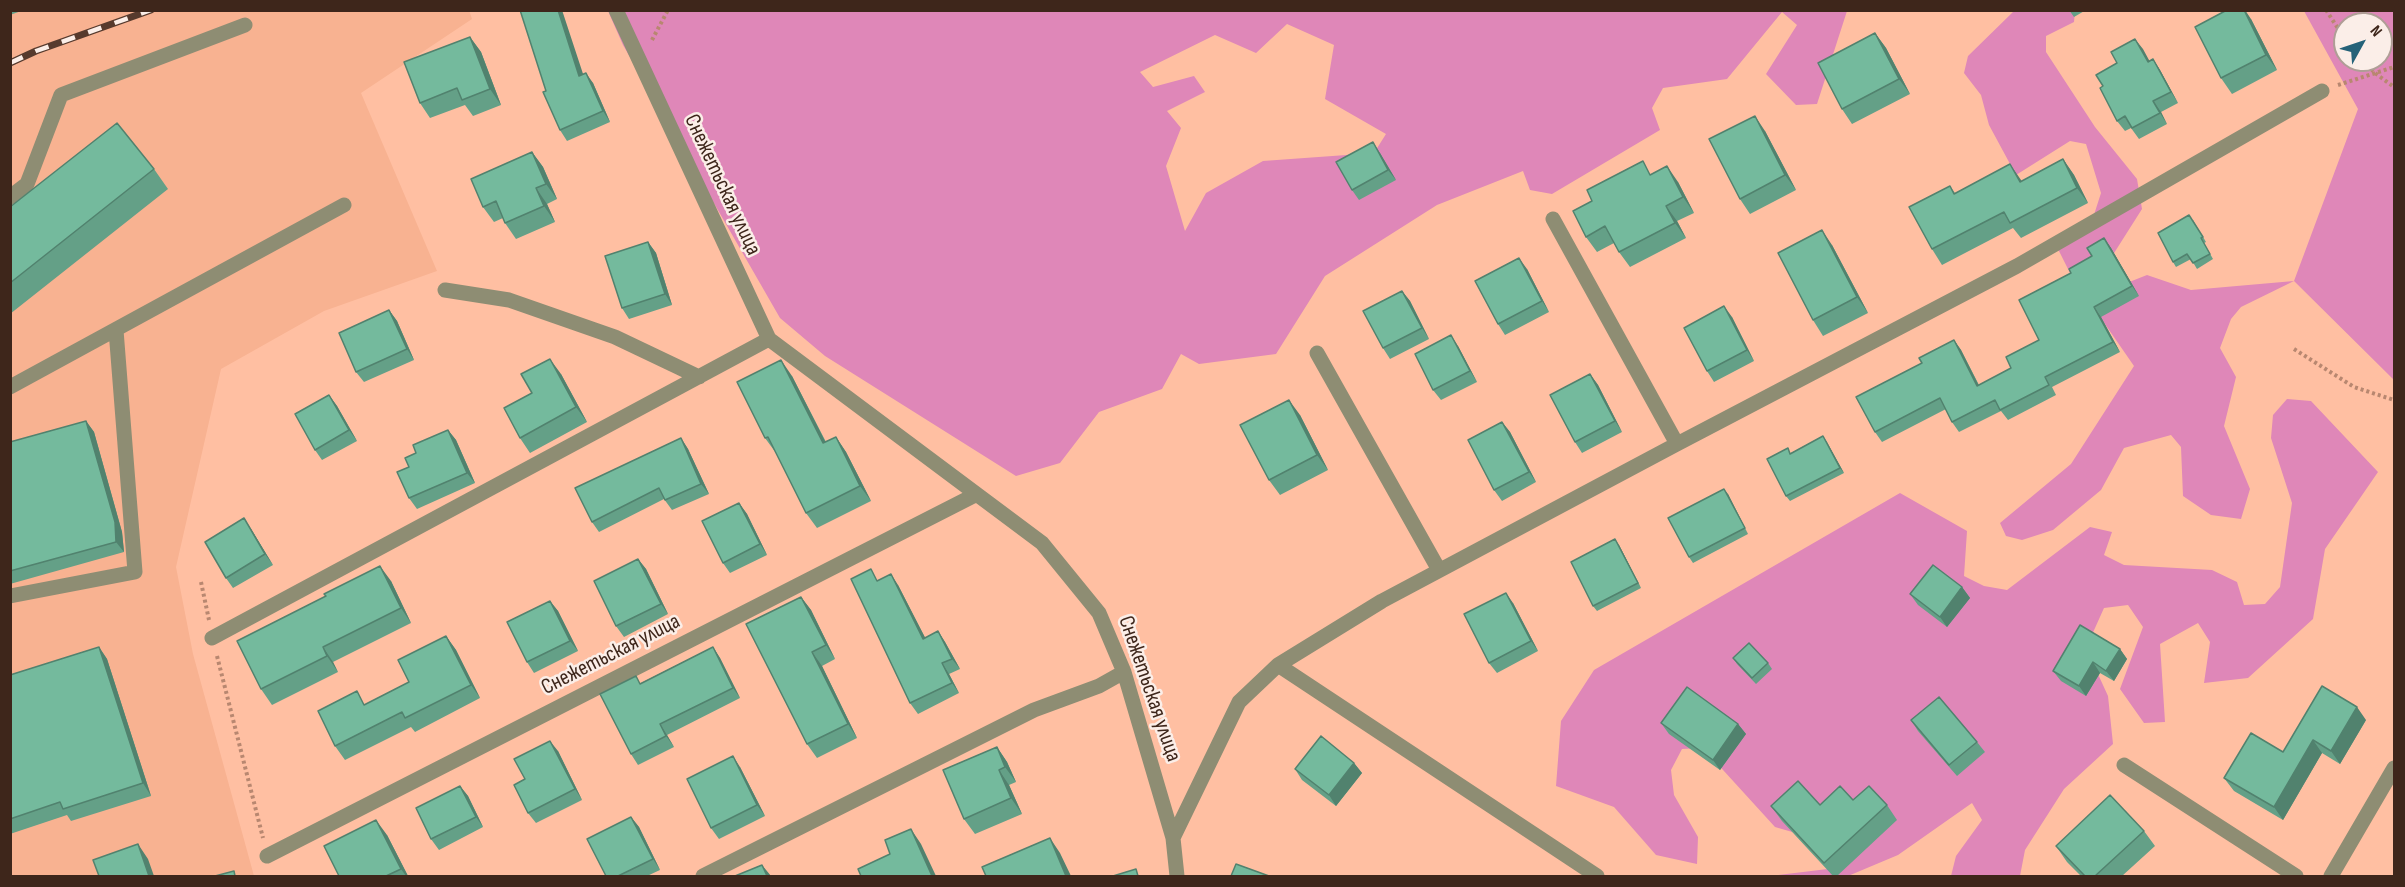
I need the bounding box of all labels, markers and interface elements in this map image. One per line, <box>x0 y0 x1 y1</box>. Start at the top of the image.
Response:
north arrow <box>2333 12 2393 72</box>
text: N <box>2366 22 2386 41</box>
street label: Снежетьская улица <box>678 110 766 260</box>
street label: Снежетьская улица <box>537 609 685 701</box>
street label: Снежетьская улица <box>1112 613 1186 765</box>

